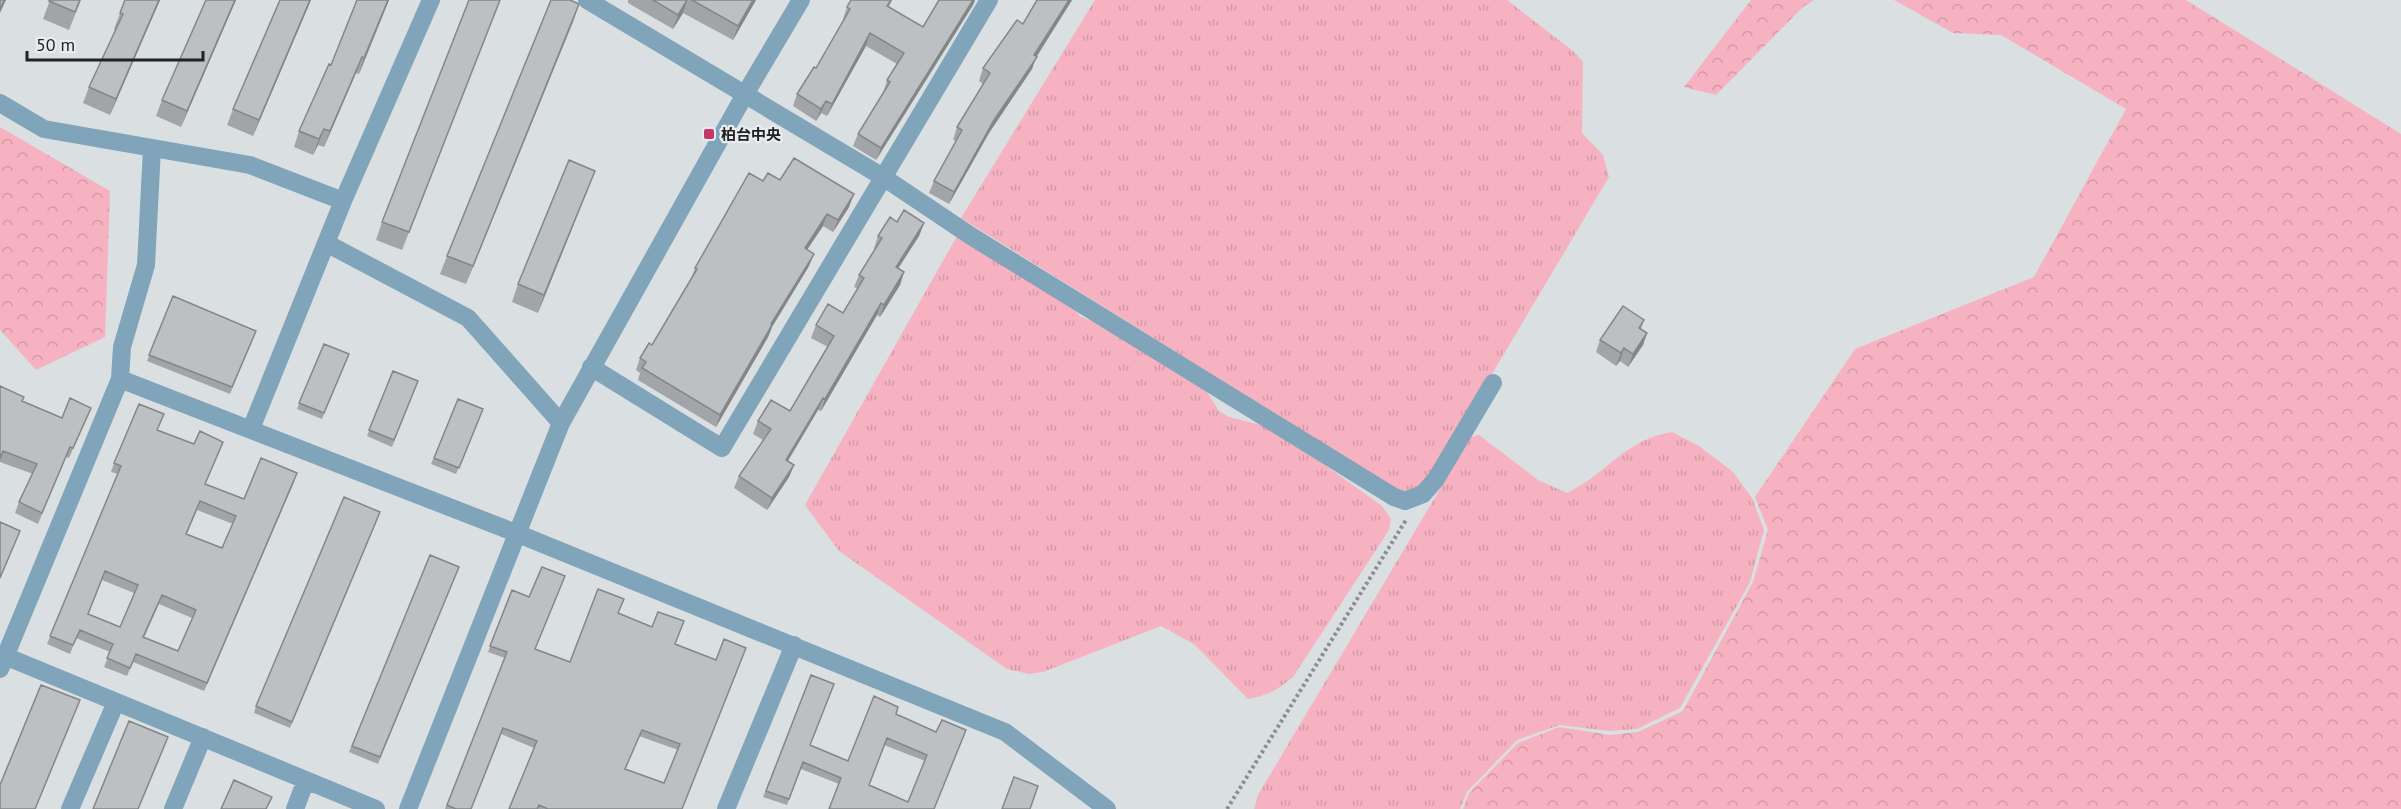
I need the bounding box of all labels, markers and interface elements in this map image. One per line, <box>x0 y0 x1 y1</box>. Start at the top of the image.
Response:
scale bar <box>27 24 202 62</box>
text: 50 m <box>36 33 75 56</box>
place label: 柏台中央 <box>721 125 781 144</box>
marker: 柏台中央 <box>702 127 716 141</box>

